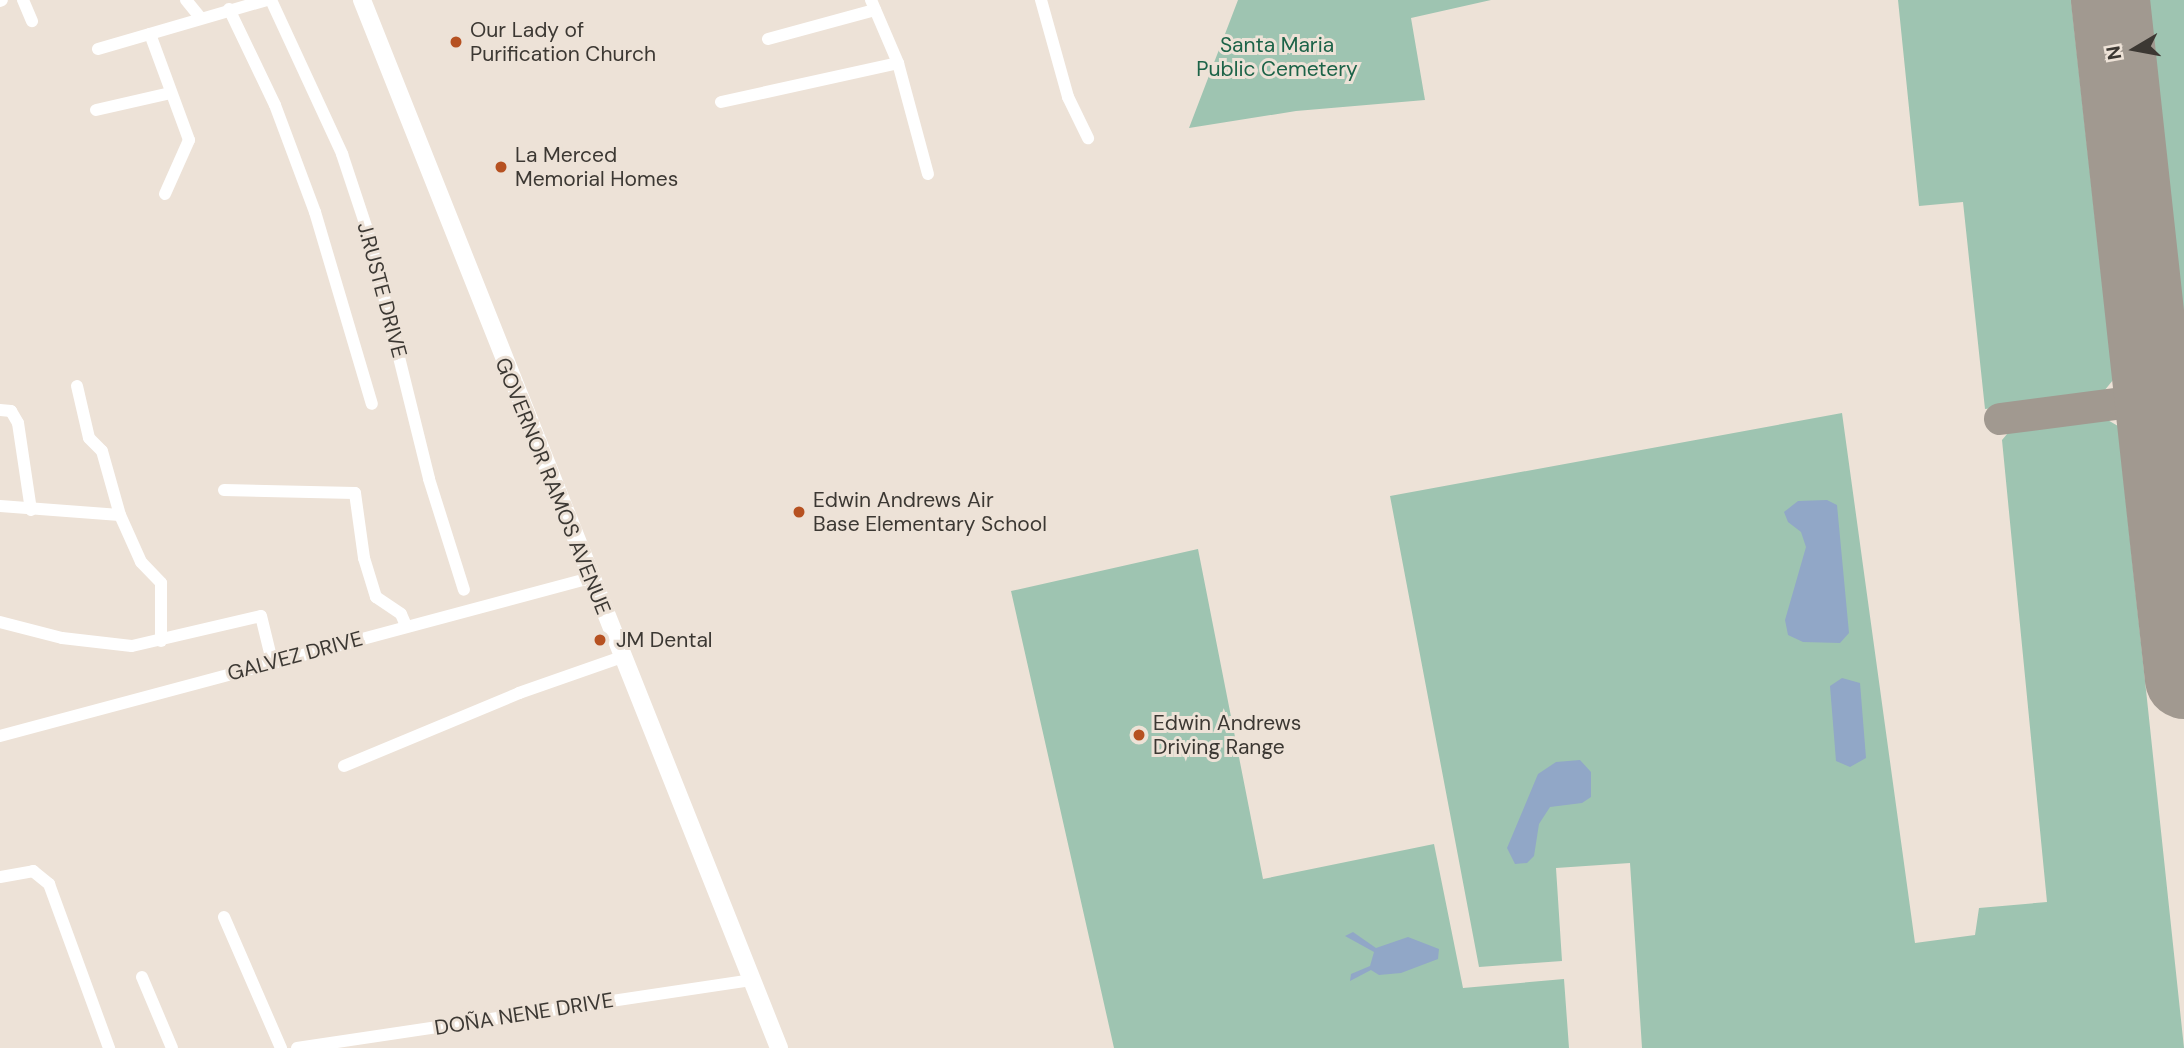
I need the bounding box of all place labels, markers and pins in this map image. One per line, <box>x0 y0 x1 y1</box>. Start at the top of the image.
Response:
place label: Our Lady of Purification Church <box>470 17 656 67</box>
marker: Our Lady of Purification Church <box>448 34 464 50</box>
place label: La Merced Memorial Homes <box>515 142 678 192</box>
marker: La Merced Memorial Homes <box>493 159 509 175</box>
place label: Edwin Andrews Air Base Elementary School <box>813 487 1047 537</box>
marker: Edwin Andrews Air Base Elementary School <box>791 504 807 520</box>
place label: JM Dental <box>616 627 713 653</box>
marker: JM Dental <box>590 630 610 650</box>
place label: Edwin Andrews Driving Range <box>1153 710 1301 760</box>
marker: Edwin Andrews Driving Range <box>1131 727 1147 743</box>

